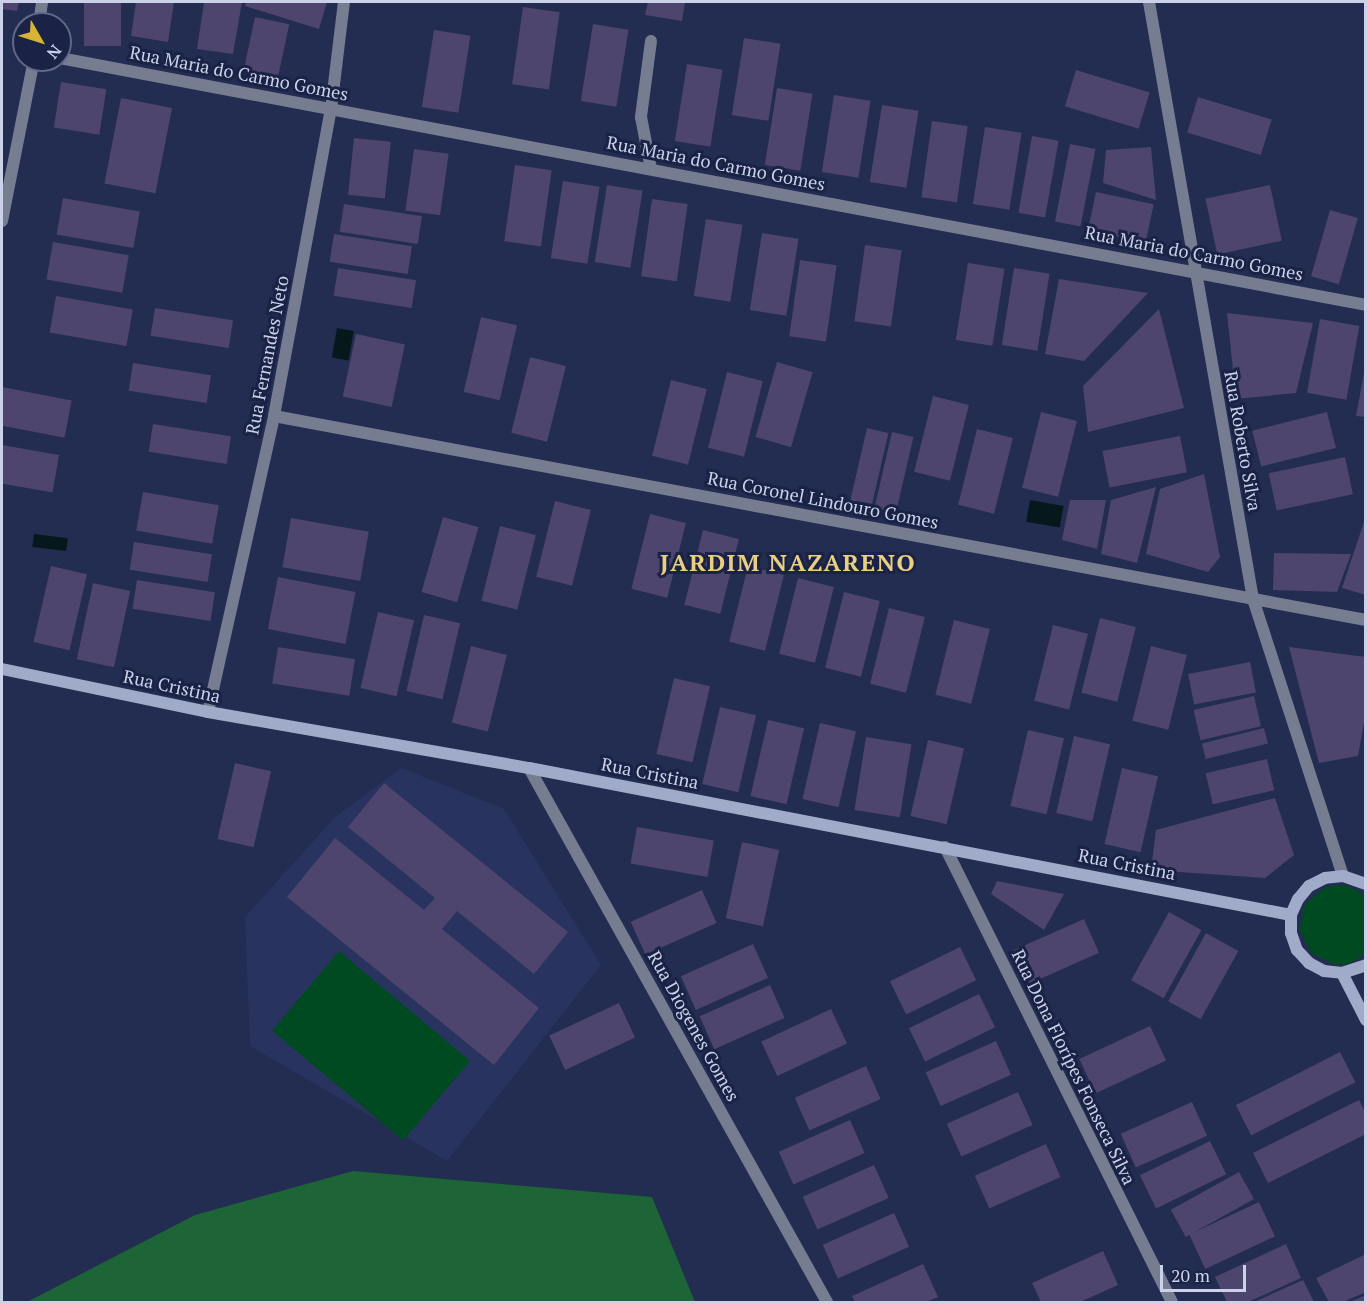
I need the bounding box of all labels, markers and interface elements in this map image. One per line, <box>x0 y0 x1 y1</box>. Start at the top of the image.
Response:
north arrow <box>12 12 72 72</box>
text: N <box>42 40 67 64</box>
street label: Rua Maria do Carmo Gomes <box>128 41 350 105</box>
street label: Rua Maria do Carmo Gomes <box>605 131 827 195</box>
street label: Rua Maria do Carmo Gomes <box>1083 221 1305 285</box>
street label: Rua Fernandes Neto <box>241 274 293 436</box>
street label: Rua Roberto Silva <box>1220 369 1266 513</box>
street label: Rua Coronel Lindouro Gomes <box>706 467 940 533</box>
district label: JARDIM NAZARENO <box>660 549 916 577</box>
street label: Rua Cristina <box>121 665 223 707</box>
street label: Rua Cristina <box>599 753 701 793</box>
street label: Rua Cristina <box>1076 844 1178 884</box>
street label: Rua Dona Florípes Fonseca Silva <box>1008 946 1140 1188</box>
street label: Rua Diogenes Gomes <box>644 947 744 1105</box>
scale bar <box>1163 1253 1248 1291</box>
text: 20 m <box>1171 1263 1210 1287</box>

